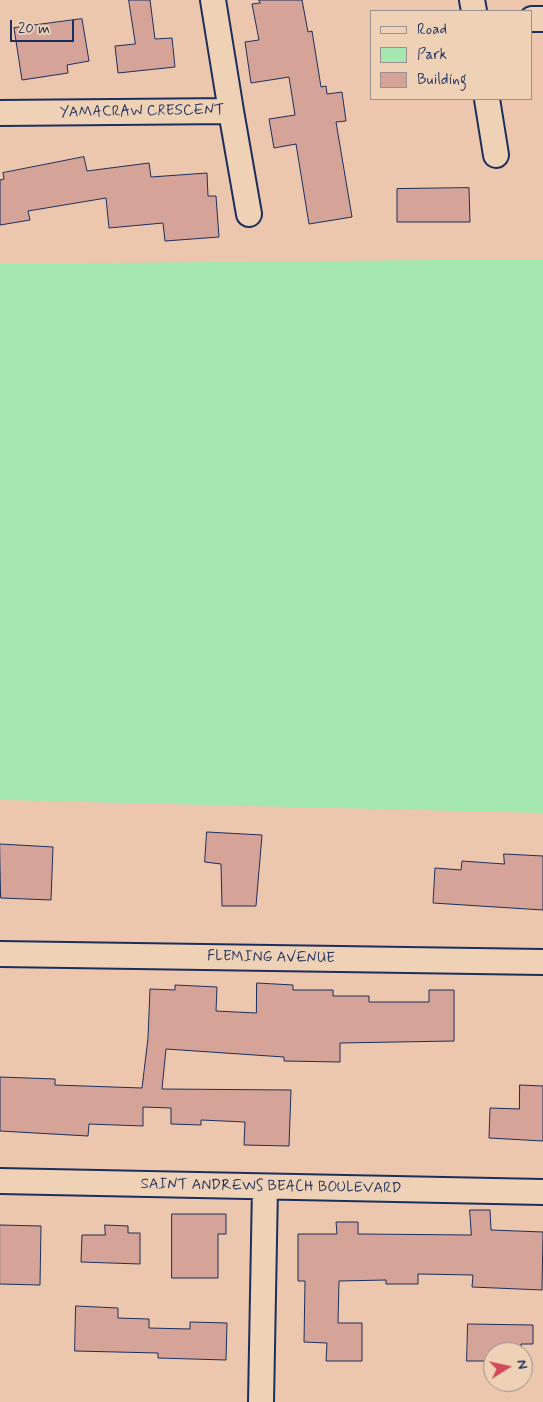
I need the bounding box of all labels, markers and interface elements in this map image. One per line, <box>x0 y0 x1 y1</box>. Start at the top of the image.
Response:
scale bar <box>12 10 76 42</box>
legend <box>370 10 533 100</box>
text: 20 m <box>18 19 50 39</box>
text: Road <box>417 20 447 40</box>
text: Park <box>417 45 447 65</box>
text: Building <box>417 70 467 90</box>
street label: YAMACRAW CRESCENT <box>59 102 225 122</box>
street label: FLEMING AVENUE <box>207 948 335 968</box>
street label: SAINT ANDREWS BEACH BOULEVARD <box>140 1176 402 1198</box>
north arrow <box>483 1342 533 1392</box>
text: N <box>512 1358 531 1371</box>

